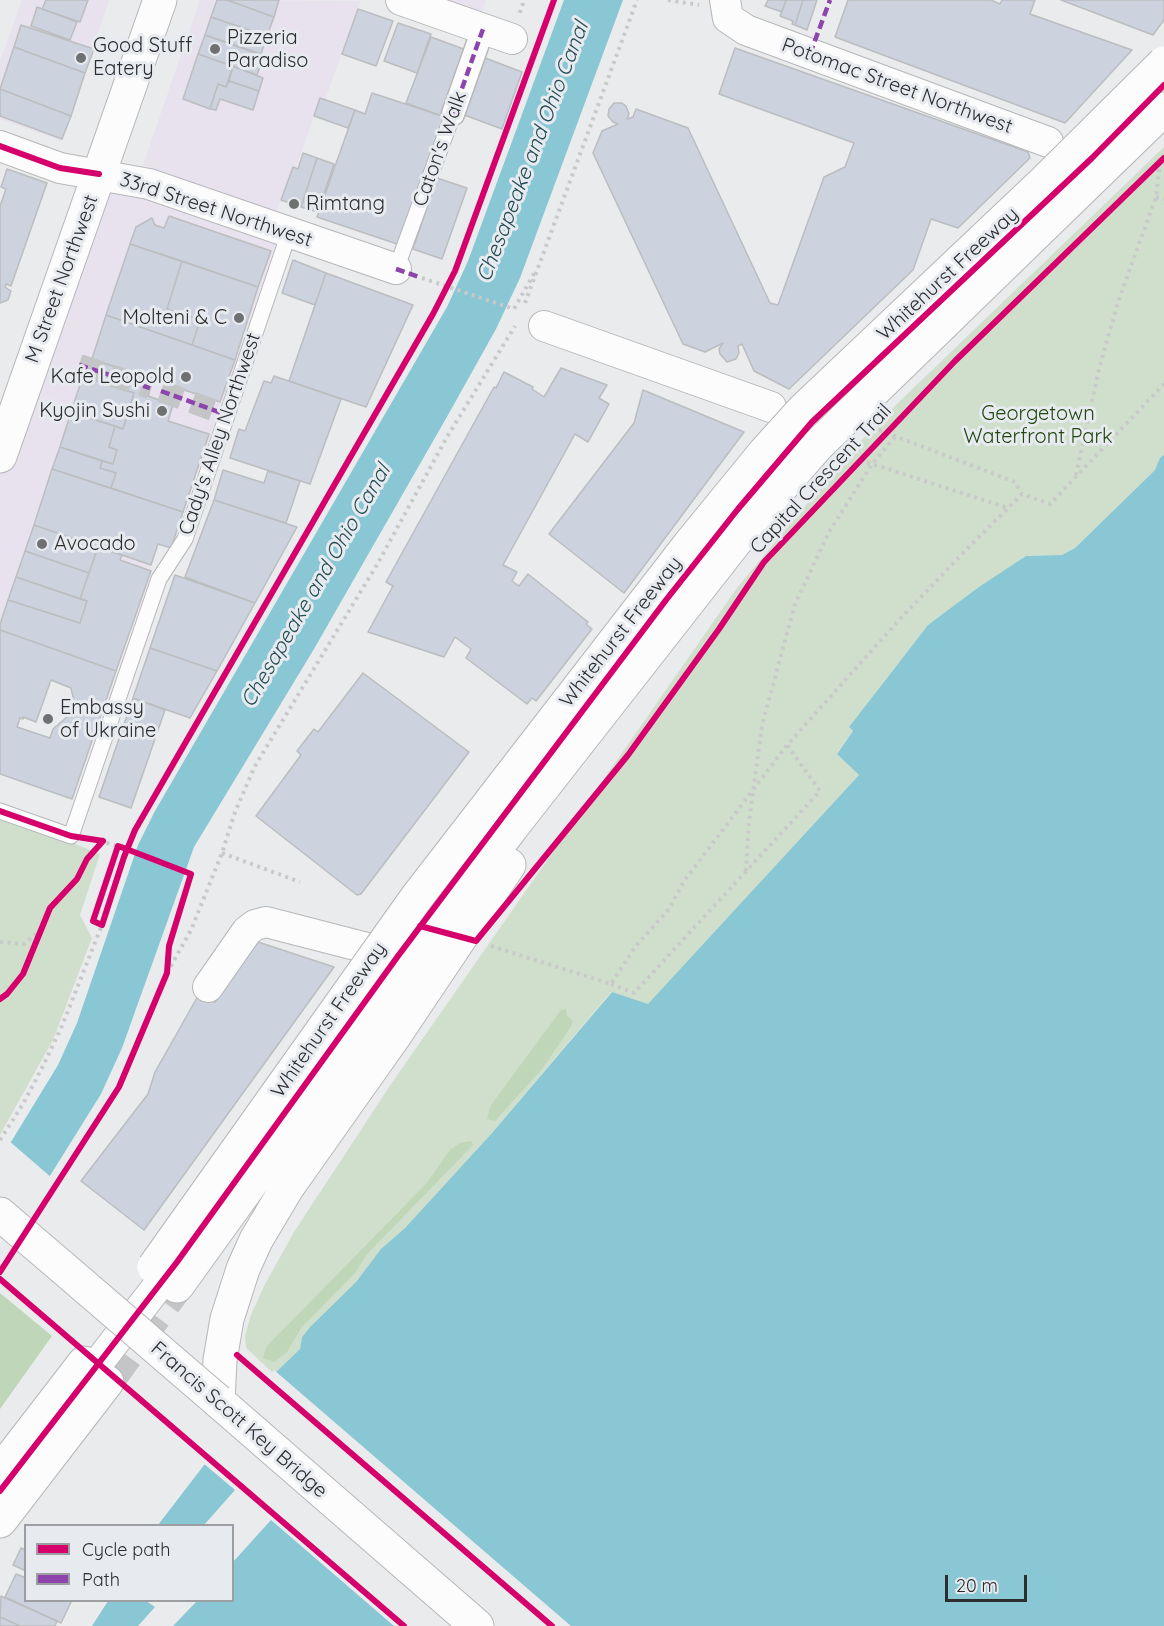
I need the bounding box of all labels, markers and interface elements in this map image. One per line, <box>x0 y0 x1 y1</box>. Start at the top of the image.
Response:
water label: Chesapeake and Ohio Canal <box>472 18 594 286</box>
place label: Pizzeria Paradiso <box>227 26 308 73</box>
street label: Potomac Street Northwest <box>778 33 1016 139</box>
place label: Good Stuff Eatery <box>93 34 192 81</box>
marker: Pizzeria Paradiso <box>208 42 222 56</box>
marker: Good Stuff Eatery <box>74 51 88 65</box>
street label: Caton's Walk <box>408 88 472 210</box>
street label: 33rd Street Northwest <box>117 168 315 252</box>
street label: M Street Northwest <box>20 192 104 366</box>
place label: Rimtang <box>306 192 385 216</box>
marker: Rimtang <box>287 197 301 211</box>
street label: Whitehurst Freeway <box>872 202 1024 346</box>
place label: Molteni & C <box>122 306 227 330</box>
marker: Molteni & C <box>232 311 246 325</box>
street label: Cady's Alley Northwest <box>174 330 266 538</box>
place label: Kafe Leopold <box>50 365 174 389</box>
marker: Kafe Leopold <box>179 370 193 384</box>
place label: Kyojin Sushi <box>39 399 150 423</box>
street label: Capital Crescent Trail <box>745 399 897 559</box>
park label: Georgetown Waterfront Park <box>963 402 1113 449</box>
marker: Kyojin Sushi <box>155 404 169 418</box>
water label: Chesapeake and Ohio Canal <box>236 460 396 712</box>
place label: Avocado <box>54 532 136 556</box>
marker: Avocado <box>35 537 49 551</box>
street label: Whitehurst Freeway <box>555 552 687 712</box>
place label: Embassy of Ukraine <box>60 696 156 743</box>
marker: Embassy of Ukraine <box>41 712 55 726</box>
street label: Whitehurst Freeway <box>266 938 392 1102</box>
street label: Francis Scott Key Bridge <box>146 1337 332 1503</box>
legend <box>24 1524 234 1602</box>
text: Cycle path <box>82 1538 170 1561</box>
scale bar <box>948 1563 1030 1601</box>
text: Path <box>82 1568 120 1591</box>
text: 20 m <box>956 1574 998 1597</box>

